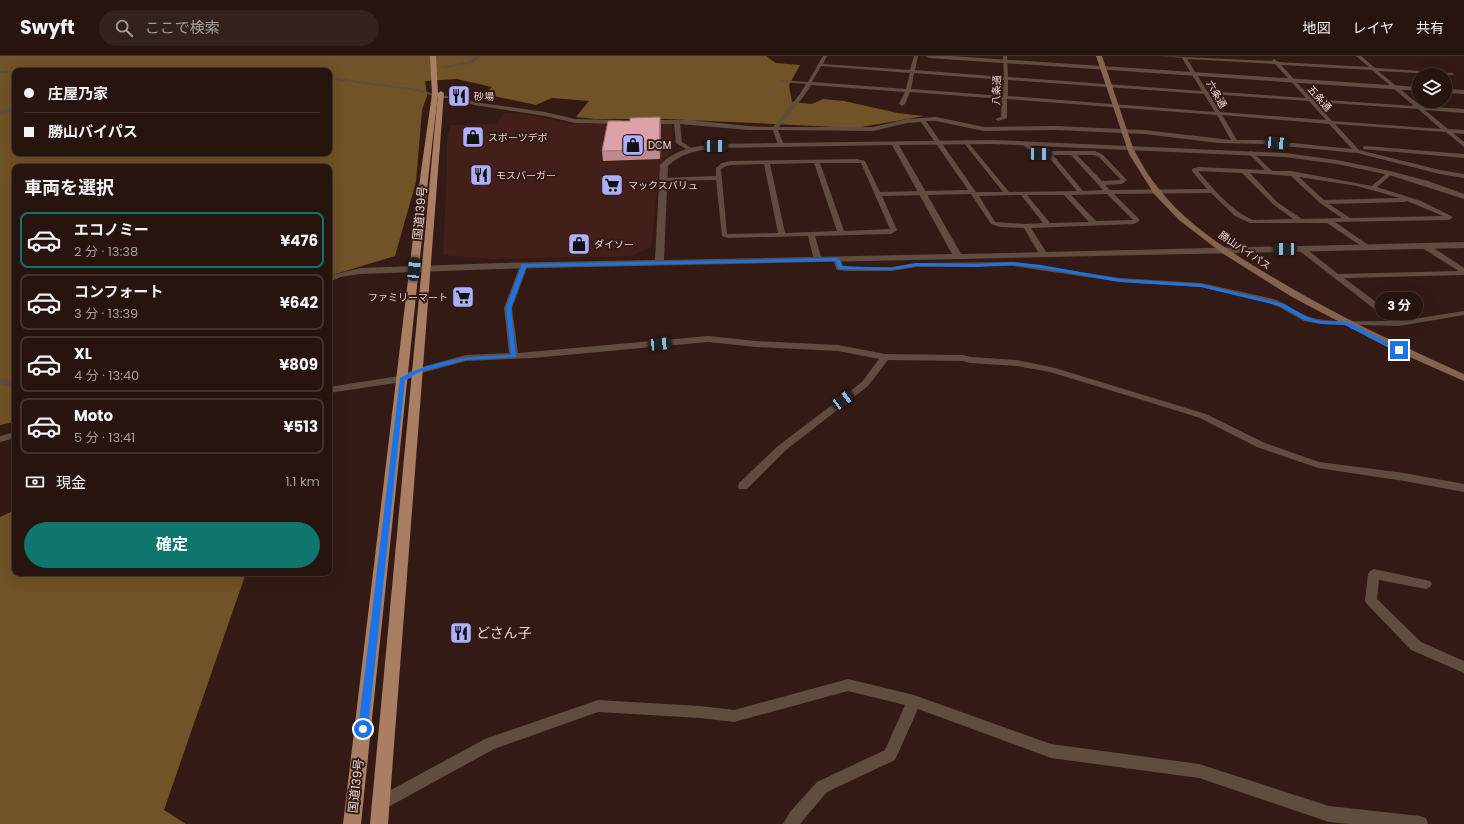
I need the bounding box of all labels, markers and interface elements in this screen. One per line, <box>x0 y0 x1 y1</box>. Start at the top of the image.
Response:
search box <box>99 10 379 46</box>
text: Swyft <box>20 14 75 41</box>
icon: search <box>113 17 135 39</box>
text: ここで検索 <box>145 17 220 38</box>
text: 地図 <box>1302 18 1330 38</box>
text: レイヤ <box>1352 18 1394 38</box>
text: 共有 <box>1416 18 1444 38</box>
map controls <box>1412 68 1452 108</box>
button: layers <box>1412 68 1452 108</box>
street label: 八条通 <box>988 75 1005 105</box>
street label: 六条通 <box>1203 78 1231 111</box>
street label: 五条通 <box>1304 82 1335 115</box>
text: 庄屋乃家 <box>48 83 108 104</box>
restaurant icon: 砂場 <box>446 83 472 109</box>
place label: 砂場 <box>474 89 494 104</box>
text: 勝山バイパス <box>48 121 138 142</box>
shop icon: スポーツデポ <box>460 124 486 150</box>
place label: スポーツデポ <box>488 130 548 145</box>
shop icon: DCM <box>620 132 646 158</box>
car <box>1265 136 1289 150</box>
place label: DCM <box>648 138 671 153</box>
car <box>704 140 728 152</box>
car <box>1028 148 1052 160</box>
restaurant icon: モスバーガー <box>468 162 494 188</box>
place label: モスバーガー <box>496 168 556 183</box>
supermarket icon: マックスバリュ <box>599 172 625 198</box>
text: 車両を選択 <box>24 175 114 200</box>
place label: マックスバリュ <box>628 178 698 193</box>
street label: 国道139号 <box>408 185 431 241</box>
text: エコノミー <box>74 219 149 240</box>
icon: car <box>26 222 62 258</box>
street label: 勝山バイパス <box>1216 227 1274 273</box>
text: ¥476 <box>280 230 318 251</box>
shop icon: ダイソー <box>566 231 592 257</box>
place label: ダイソー <box>594 237 634 252</box>
text: 2 分 · 13:38 <box>74 242 138 261</box>
car <box>1273 243 1297 255</box>
car <box>407 256 421 282</box>
text: コンフォート <box>74 281 164 302</box>
icon: car <box>26 284 62 320</box>
supermarket icon: ファミリーマート <box>450 284 476 310</box>
place label: ファミリーマート <box>368 290 448 305</box>
text: ¥642 <box>280 292 318 313</box>
callout: 3 分 <box>1375 292 1423 320</box>
text: 3 分 <box>1387 296 1411 315</box>
text: 3 分 · 13:39 <box>74 304 138 323</box>
car <box>648 337 672 351</box>
route end <box>1390 341 1408 359</box>
text: XL <box>74 343 92 364</box>
icon: car <box>26 346 62 382</box>
text: ¥809 <box>279 354 318 375</box>
text: 4 分 · 13:40 <box>74 366 139 385</box>
car <box>830 388 856 412</box>
text: Moto <box>74 405 113 426</box>
icon: car <box>26 408 62 444</box>
text: ¥513 <box>283 416 318 437</box>
text: 5 分 · 13:41 <box>74 428 135 447</box>
icon: cash <box>24 471 46 493</box>
text: 現金 <box>56 472 86 493</box>
text: 1.1 km <box>285 472 320 491</box>
button: 確定 <box>24 522 320 568</box>
restaurant icon: どさん子 <box>448 620 474 646</box>
place label: どさん子 <box>476 623 532 643</box>
route start <box>354 720 372 738</box>
street label: 国道139号 <box>344 758 367 814</box>

